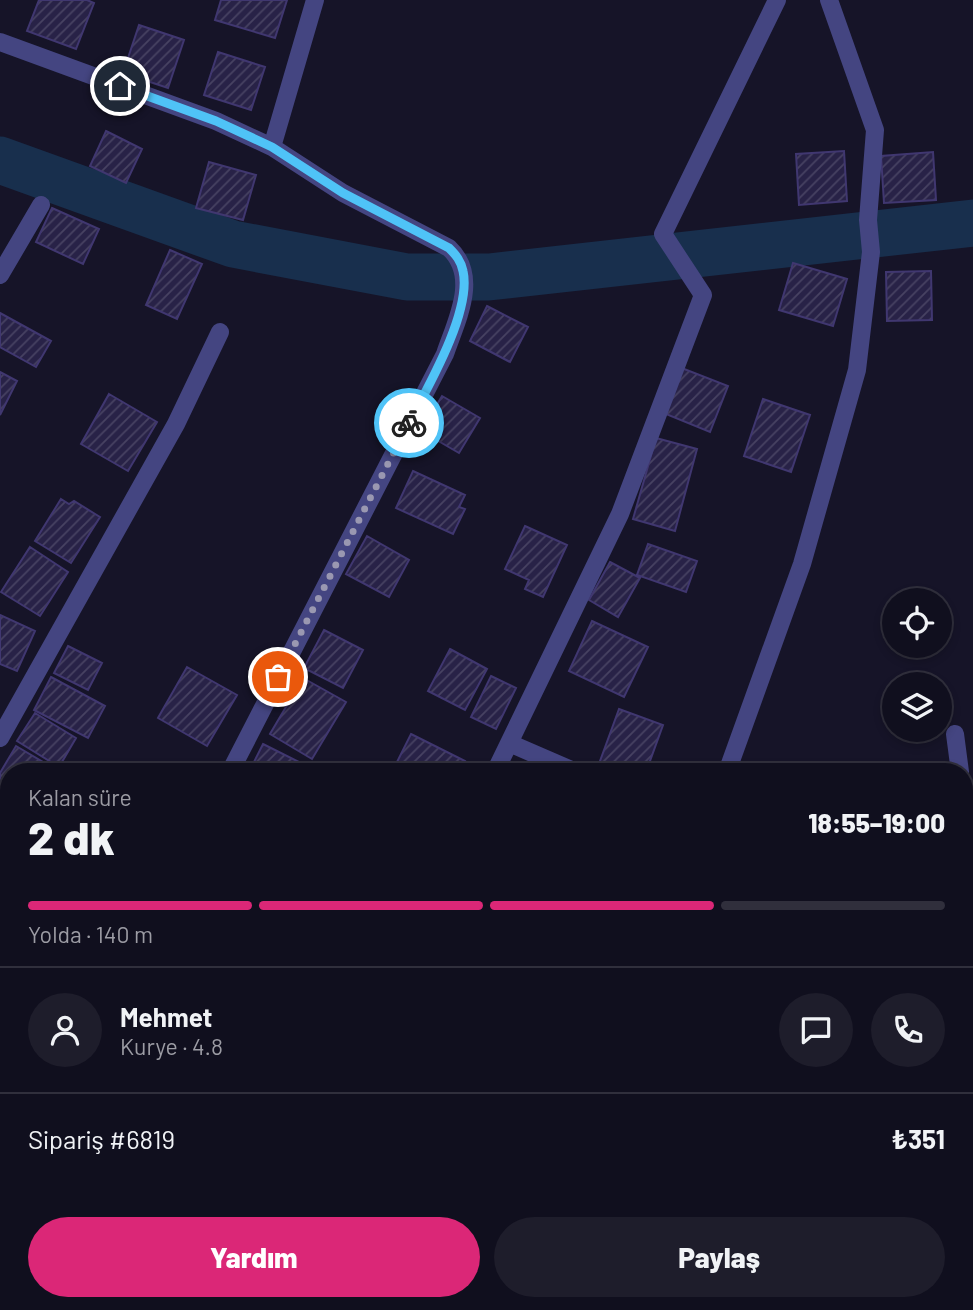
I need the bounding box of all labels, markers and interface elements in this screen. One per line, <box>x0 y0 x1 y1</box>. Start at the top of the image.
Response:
pin <box>90 56 150 116</box>
icon: home <box>101 67 139 105</box>
courier <box>374 388 444 458</box>
icon: bike <box>390 404 428 442</box>
map controls <box>882 588 952 742</box>
button: locate <box>882 588 952 658</box>
pin <box>248 647 308 707</box>
icon: bag <box>259 658 297 696</box>
button: layers <box>882 672 952 742</box>
text: Kalan süre <box>28 783 132 811</box>
text: 18:55–19:00 <box>808 807 945 838</box>
text: 2 dk <box>28 809 115 864</box>
text: Yolda · 140 m <box>28 920 153 948</box>
button: person <box>28 993 102 1067</box>
button: chat <box>779 993 853 1067</box>
button: phone <box>871 993 945 1067</box>
text: Mehmet <box>120 1001 212 1032</box>
text: Kurye · 4.8 <box>120 1032 223 1060</box>
text: Sipariş #6819 <box>28 1123 175 1154</box>
text: ₺351 <box>891 1123 945 1154</box>
button: Yardım <box>28 1217 480 1297</box>
button: Paylaş <box>494 1217 945 1297</box>

